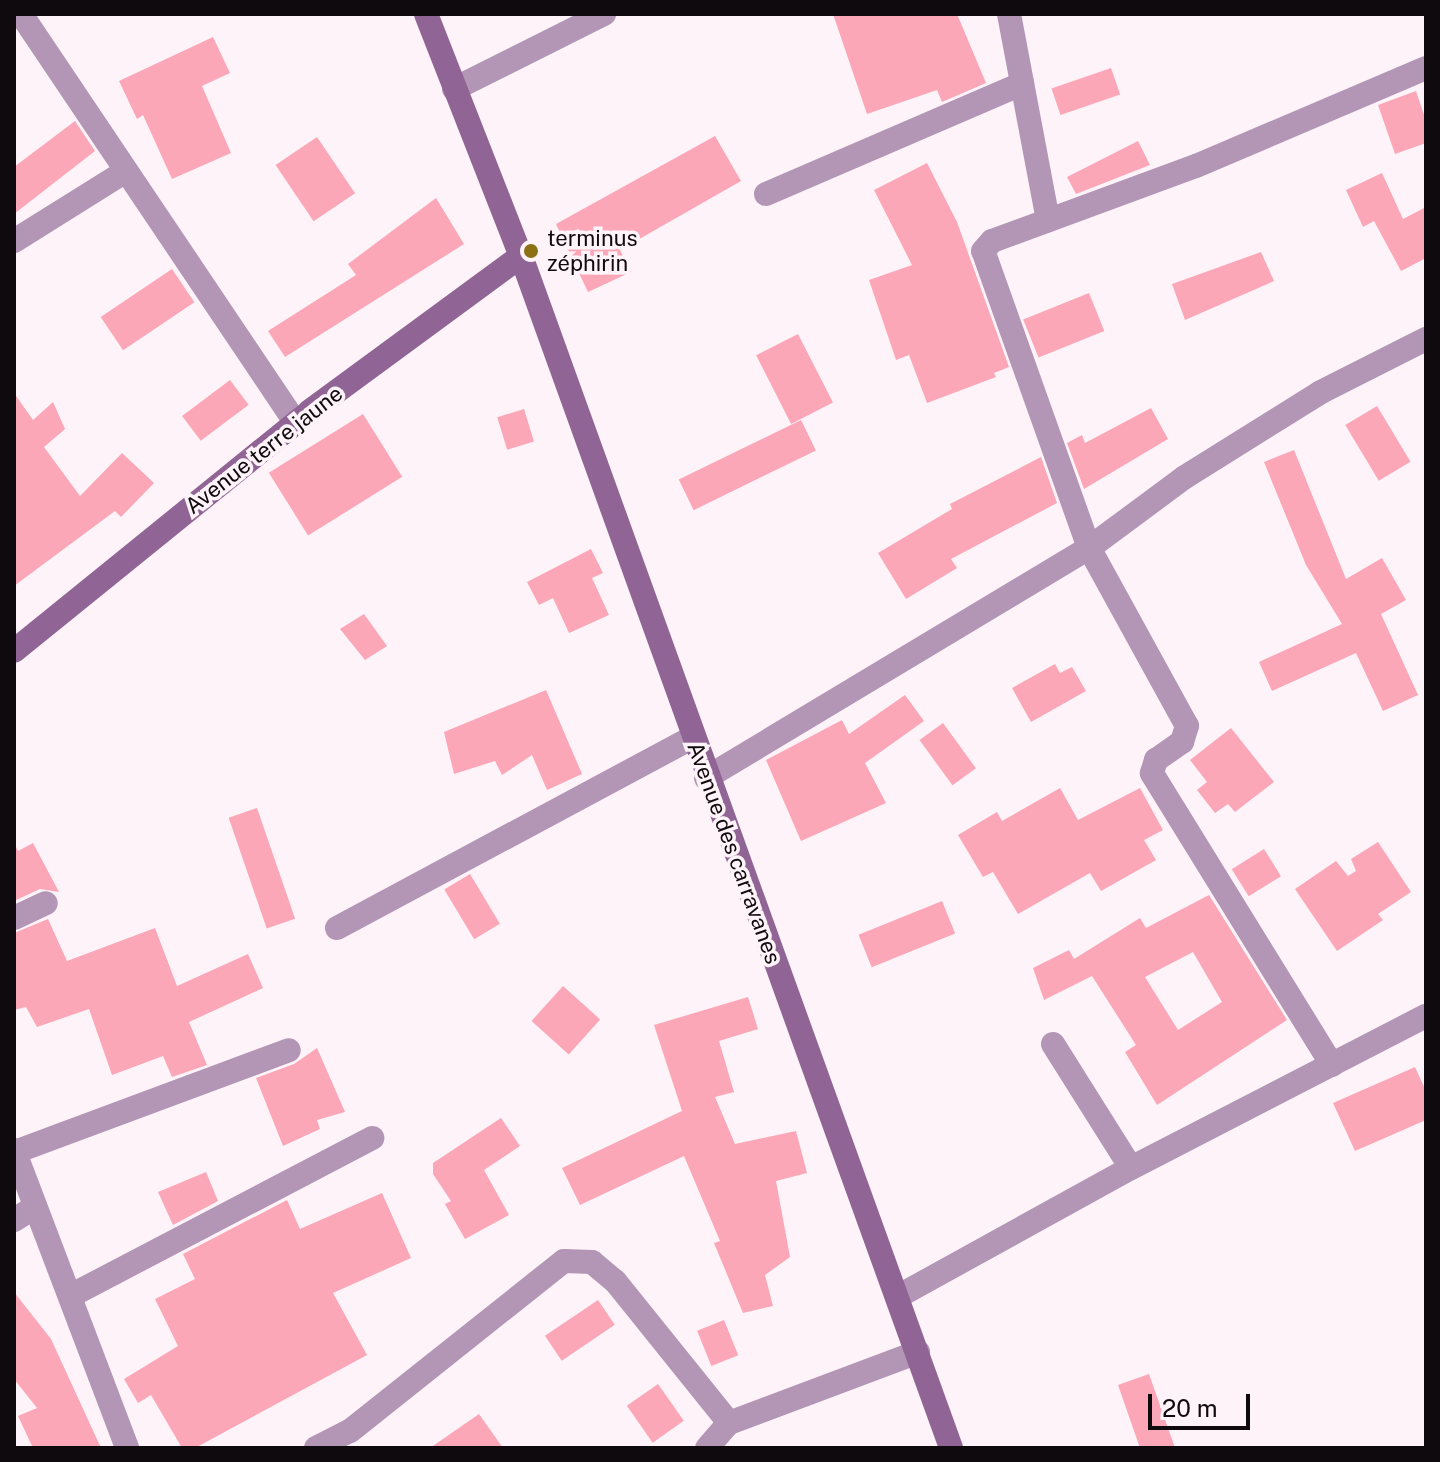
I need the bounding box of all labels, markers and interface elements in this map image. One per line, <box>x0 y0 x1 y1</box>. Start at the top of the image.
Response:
place label: terminus zéphirin <box>547 225 638 276</box>
marker: terminus zéphirin <box>522 242 540 260</box>
street label: Avenue terre jaune <box>180 380 348 520</box>
street label: Avenue des carravanes <box>681 738 787 968</box>
scale bar <box>1152 1378 1254 1428</box>
text: 20 m <box>1162 1394 1218 1422</box>

